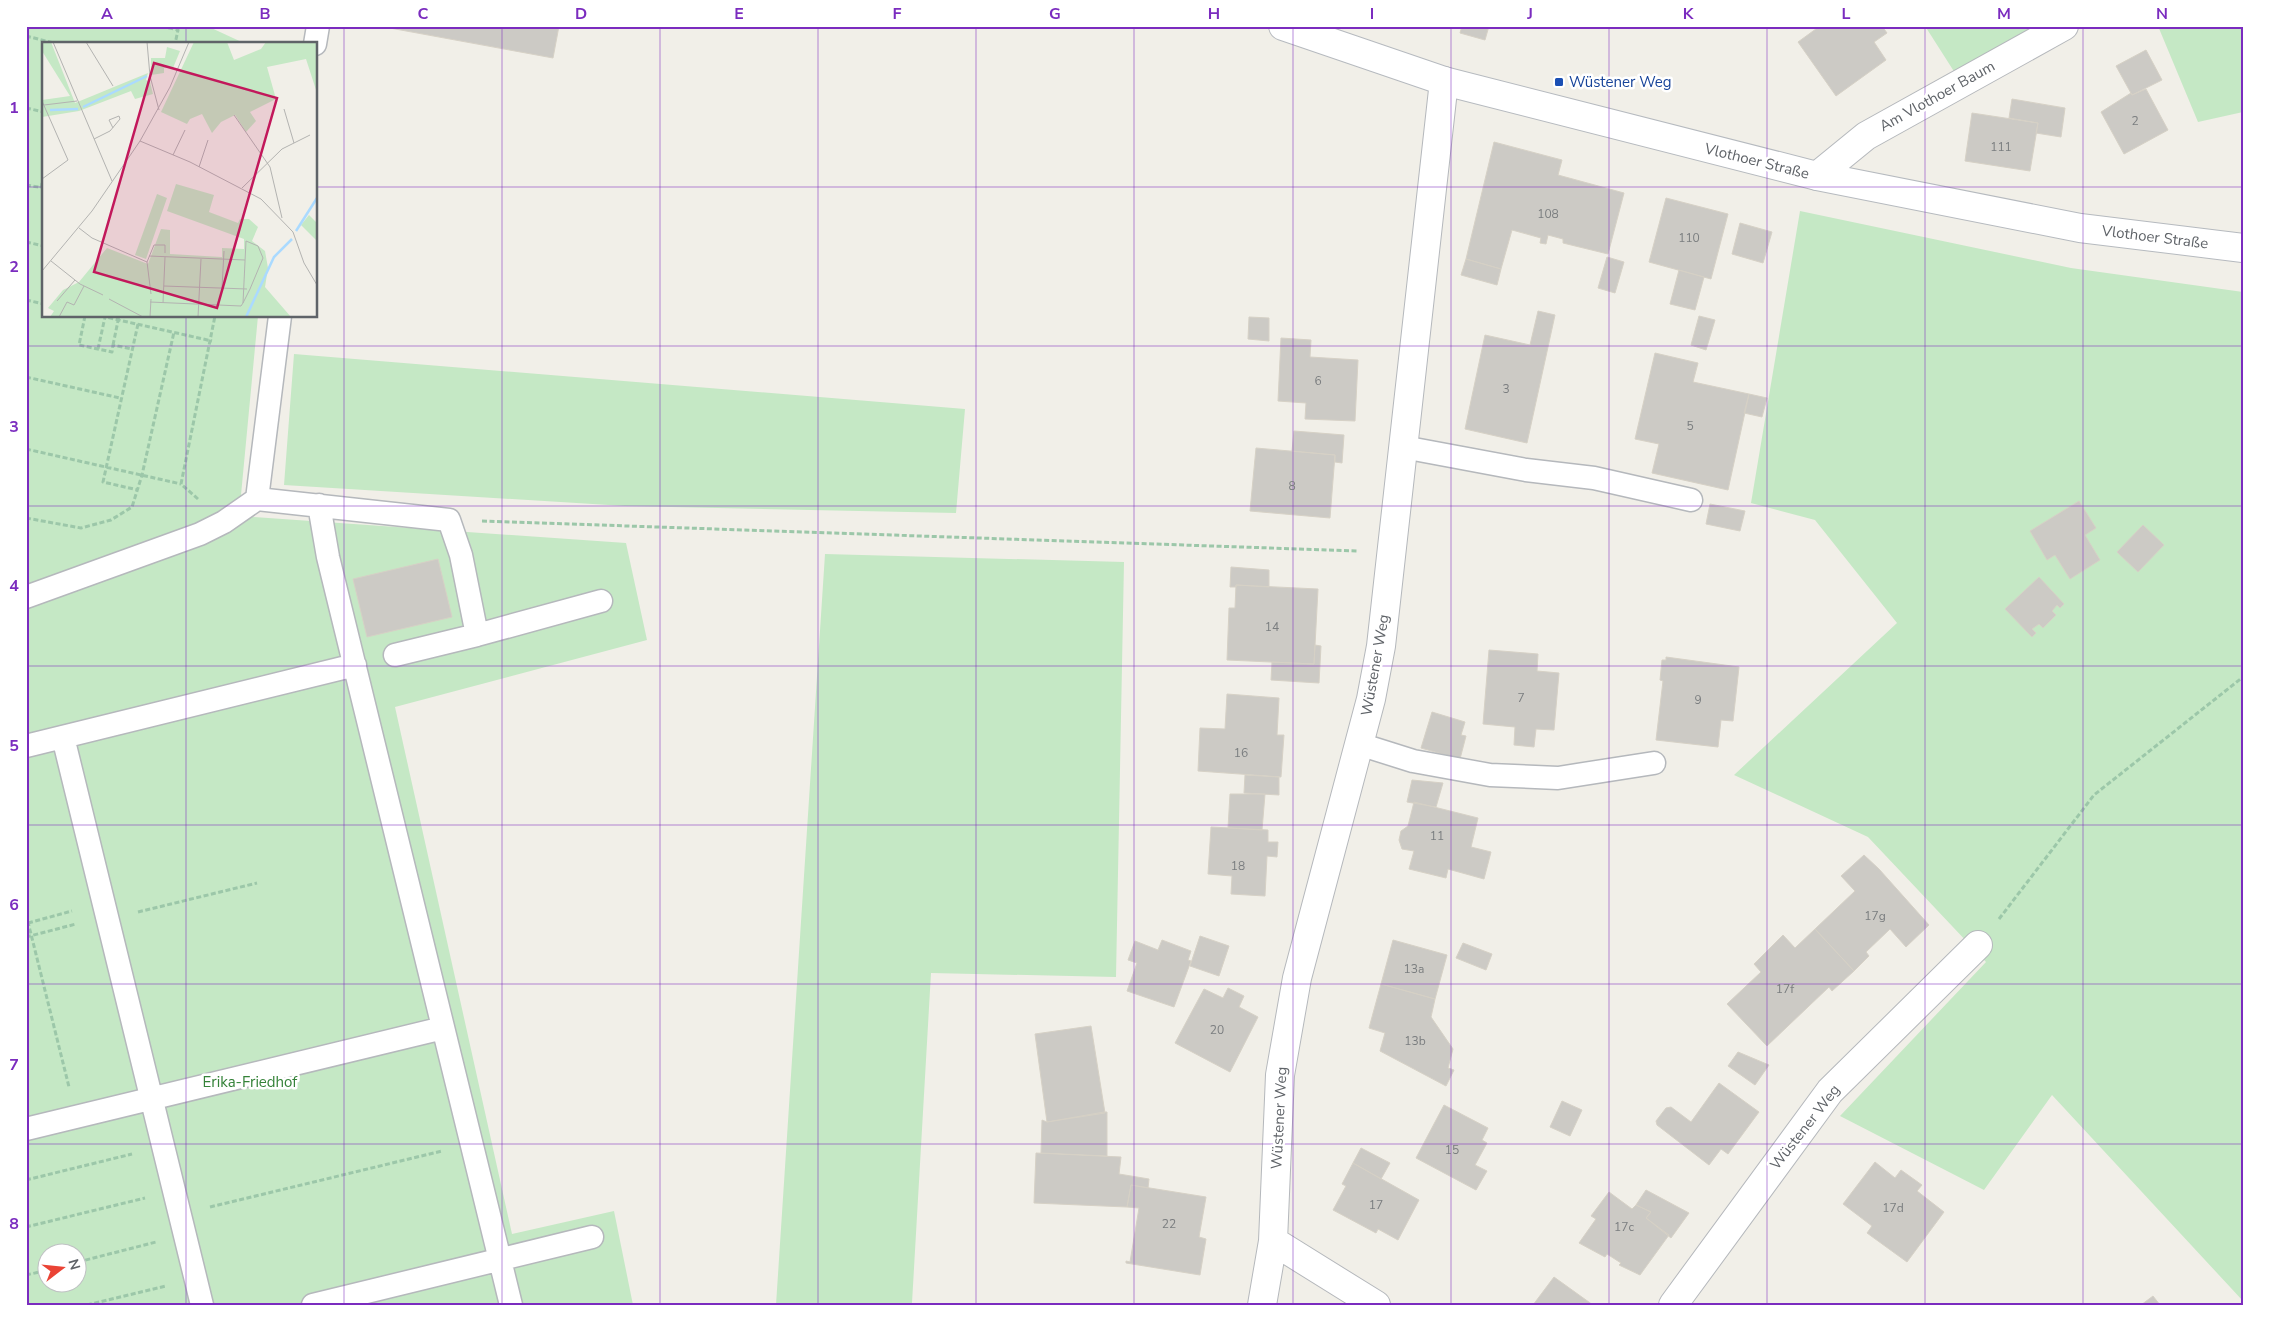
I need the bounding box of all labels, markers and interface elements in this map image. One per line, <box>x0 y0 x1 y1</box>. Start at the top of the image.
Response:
text: A <box>101 3 113 25</box>
text: B <box>259 3 271 25</box>
text: C <box>418 3 429 25</box>
text: D <box>575 3 587 25</box>
text: E <box>734 3 744 25</box>
text: F <box>893 3 902 25</box>
text: G <box>1049 3 1061 25</box>
text: H <box>1208 3 1220 25</box>
text: I <box>1370 3 1374 25</box>
text: J <box>1526 3 1533 25</box>
text: K <box>1683 3 1695 25</box>
text: L <box>1842 3 1851 25</box>
text: M <box>1997 3 2011 25</box>
text: N <box>2156 3 2168 25</box>
inset map <box>42 42 318 318</box>
street label: Am Vlothoer Baum <box>1876 56 1998 136</box>
place label: Wüstener Weg <box>1569 72 1672 92</box>
marker: Wüstener Weg <box>1553 76 1565 88</box>
text: 1 <box>9 97 19 119</box>
house number: 2 <box>2131 113 2139 129</box>
street label: Vlothoer Straße <box>1702 138 1811 184</box>
house number: 111 <box>1990 139 2012 155</box>
house number: 108 <box>1537 206 1559 222</box>
street label: Vlothoer Straße <box>2100 220 2209 253</box>
house number: 110 <box>1678 230 1700 246</box>
text: 2 <box>9 256 19 278</box>
house number: 6 <box>1314 373 1322 389</box>
house number: 3 <box>1502 381 1510 397</box>
text: 3 <box>9 416 19 438</box>
house number: 5 <box>1686 418 1694 434</box>
house number: 8 <box>1288 478 1296 494</box>
text: 4 <box>9 575 19 597</box>
street label: Wüstener Weg <box>1356 613 1394 717</box>
house number: 14 <box>1265 619 1279 635</box>
house number: 7 <box>1517 690 1525 706</box>
house number: 9 <box>1694 692 1702 708</box>
text: 5 <box>9 735 19 757</box>
house number: 16 <box>1234 745 1248 761</box>
house number: 11 <box>1430 828 1444 844</box>
house number: 18 <box>1231 858 1245 874</box>
text: 6 <box>9 894 19 916</box>
house number: 17g <box>1864 908 1886 924</box>
house number: 13a <box>1404 961 1424 977</box>
house number: 17f <box>1776 981 1795 997</box>
house number: 20 <box>1210 1022 1224 1038</box>
house number: 13b <box>1404 1033 1426 1049</box>
text: 7 <box>9 1054 19 1076</box>
street label: Wüstener Weg <box>1266 1066 1292 1170</box>
park label: Erika-Friedhof <box>203 1072 298 1092</box>
street label: Wüstener Weg <box>1766 1080 1844 1174</box>
house number: 15 <box>1445 1142 1459 1158</box>
house number: 17 <box>1369 1197 1383 1213</box>
house number: 17d <box>1882 1200 1904 1216</box>
text: 8 <box>9 1213 19 1235</box>
house number: 22 <box>1162 1216 1176 1232</box>
house number: 17c <box>1614 1219 1634 1235</box>
north arrow <box>38 1244 88 1294</box>
text: N <box>63 1257 85 1272</box>

